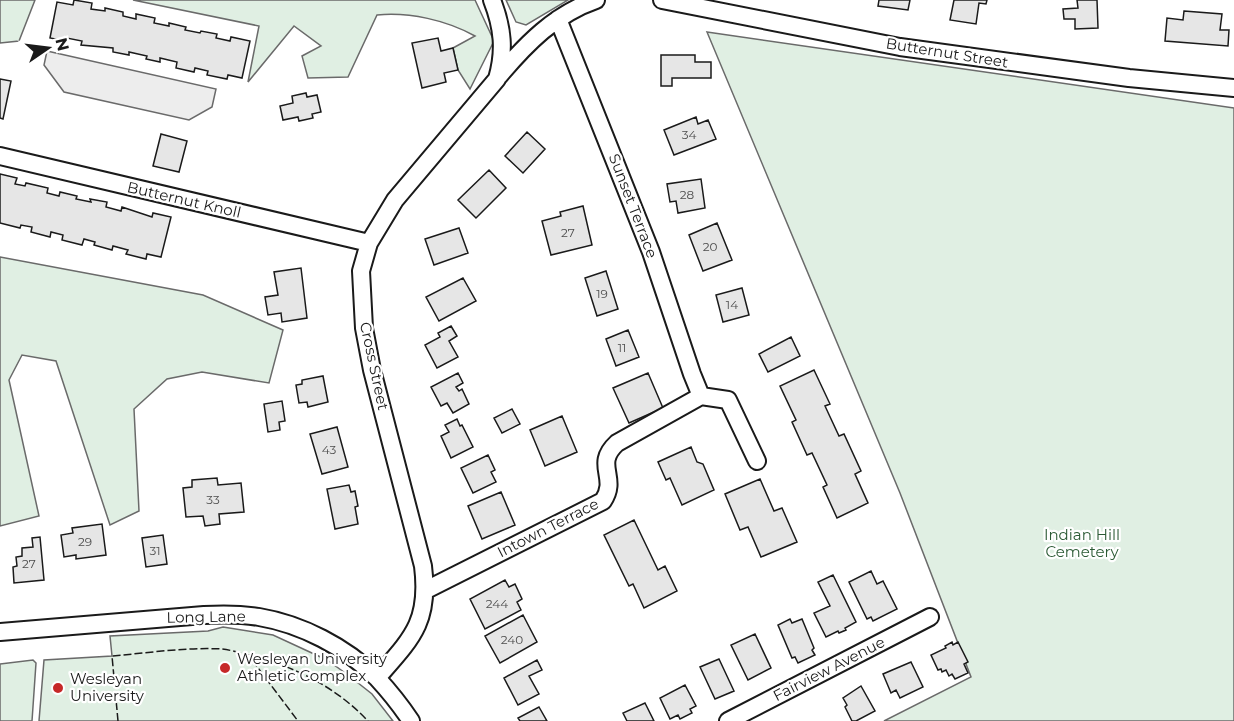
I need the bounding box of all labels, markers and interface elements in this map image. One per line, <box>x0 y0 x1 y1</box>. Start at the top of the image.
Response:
north arrow <box>18 18 78 78</box>
street label: Butternut Street <box>885 33 1010 72</box>
text: N <box>51 36 73 53</box>
house number: 34 <box>682 127 696 142</box>
street label: Sunset Terrace <box>605 151 662 261</box>
street label: Butternut Knoll <box>125 177 243 222</box>
house number: 28 <box>680 187 695 202</box>
house number: 27 <box>561 225 575 240</box>
house number: 20 <box>703 239 717 254</box>
house number: 19 <box>596 286 608 301</box>
house number: 14 <box>726 297 738 312</box>
street label: Cross Street <box>356 320 393 412</box>
house number: 11 <box>618 340 626 355</box>
house number: 43 <box>322 442 336 457</box>
house number: 33 <box>206 492 220 507</box>
street label: Intown Terrace <box>494 494 602 561</box>
park label: Indian Hill Cemetery <box>1044 525 1120 561</box>
house number: 29 <box>78 534 92 549</box>
house number: 31 <box>149 543 161 558</box>
house number: 27 <box>22 556 36 571</box>
house number: 244 <box>486 596 508 611</box>
street label: Long Lane <box>166 606 246 627</box>
house number: 240 <box>501 632 523 647</box>
street label: Fairview Avenue <box>770 632 888 705</box>
place label: Wesleyan University Athletic Complex <box>237 649 388 685</box>
marker: Wesleyan University Athletic Complex <box>218 661 232 675</box>
place label: Wesleyan University <box>70 669 145 705</box>
marker: Wesleyan University <box>51 681 65 695</box>

